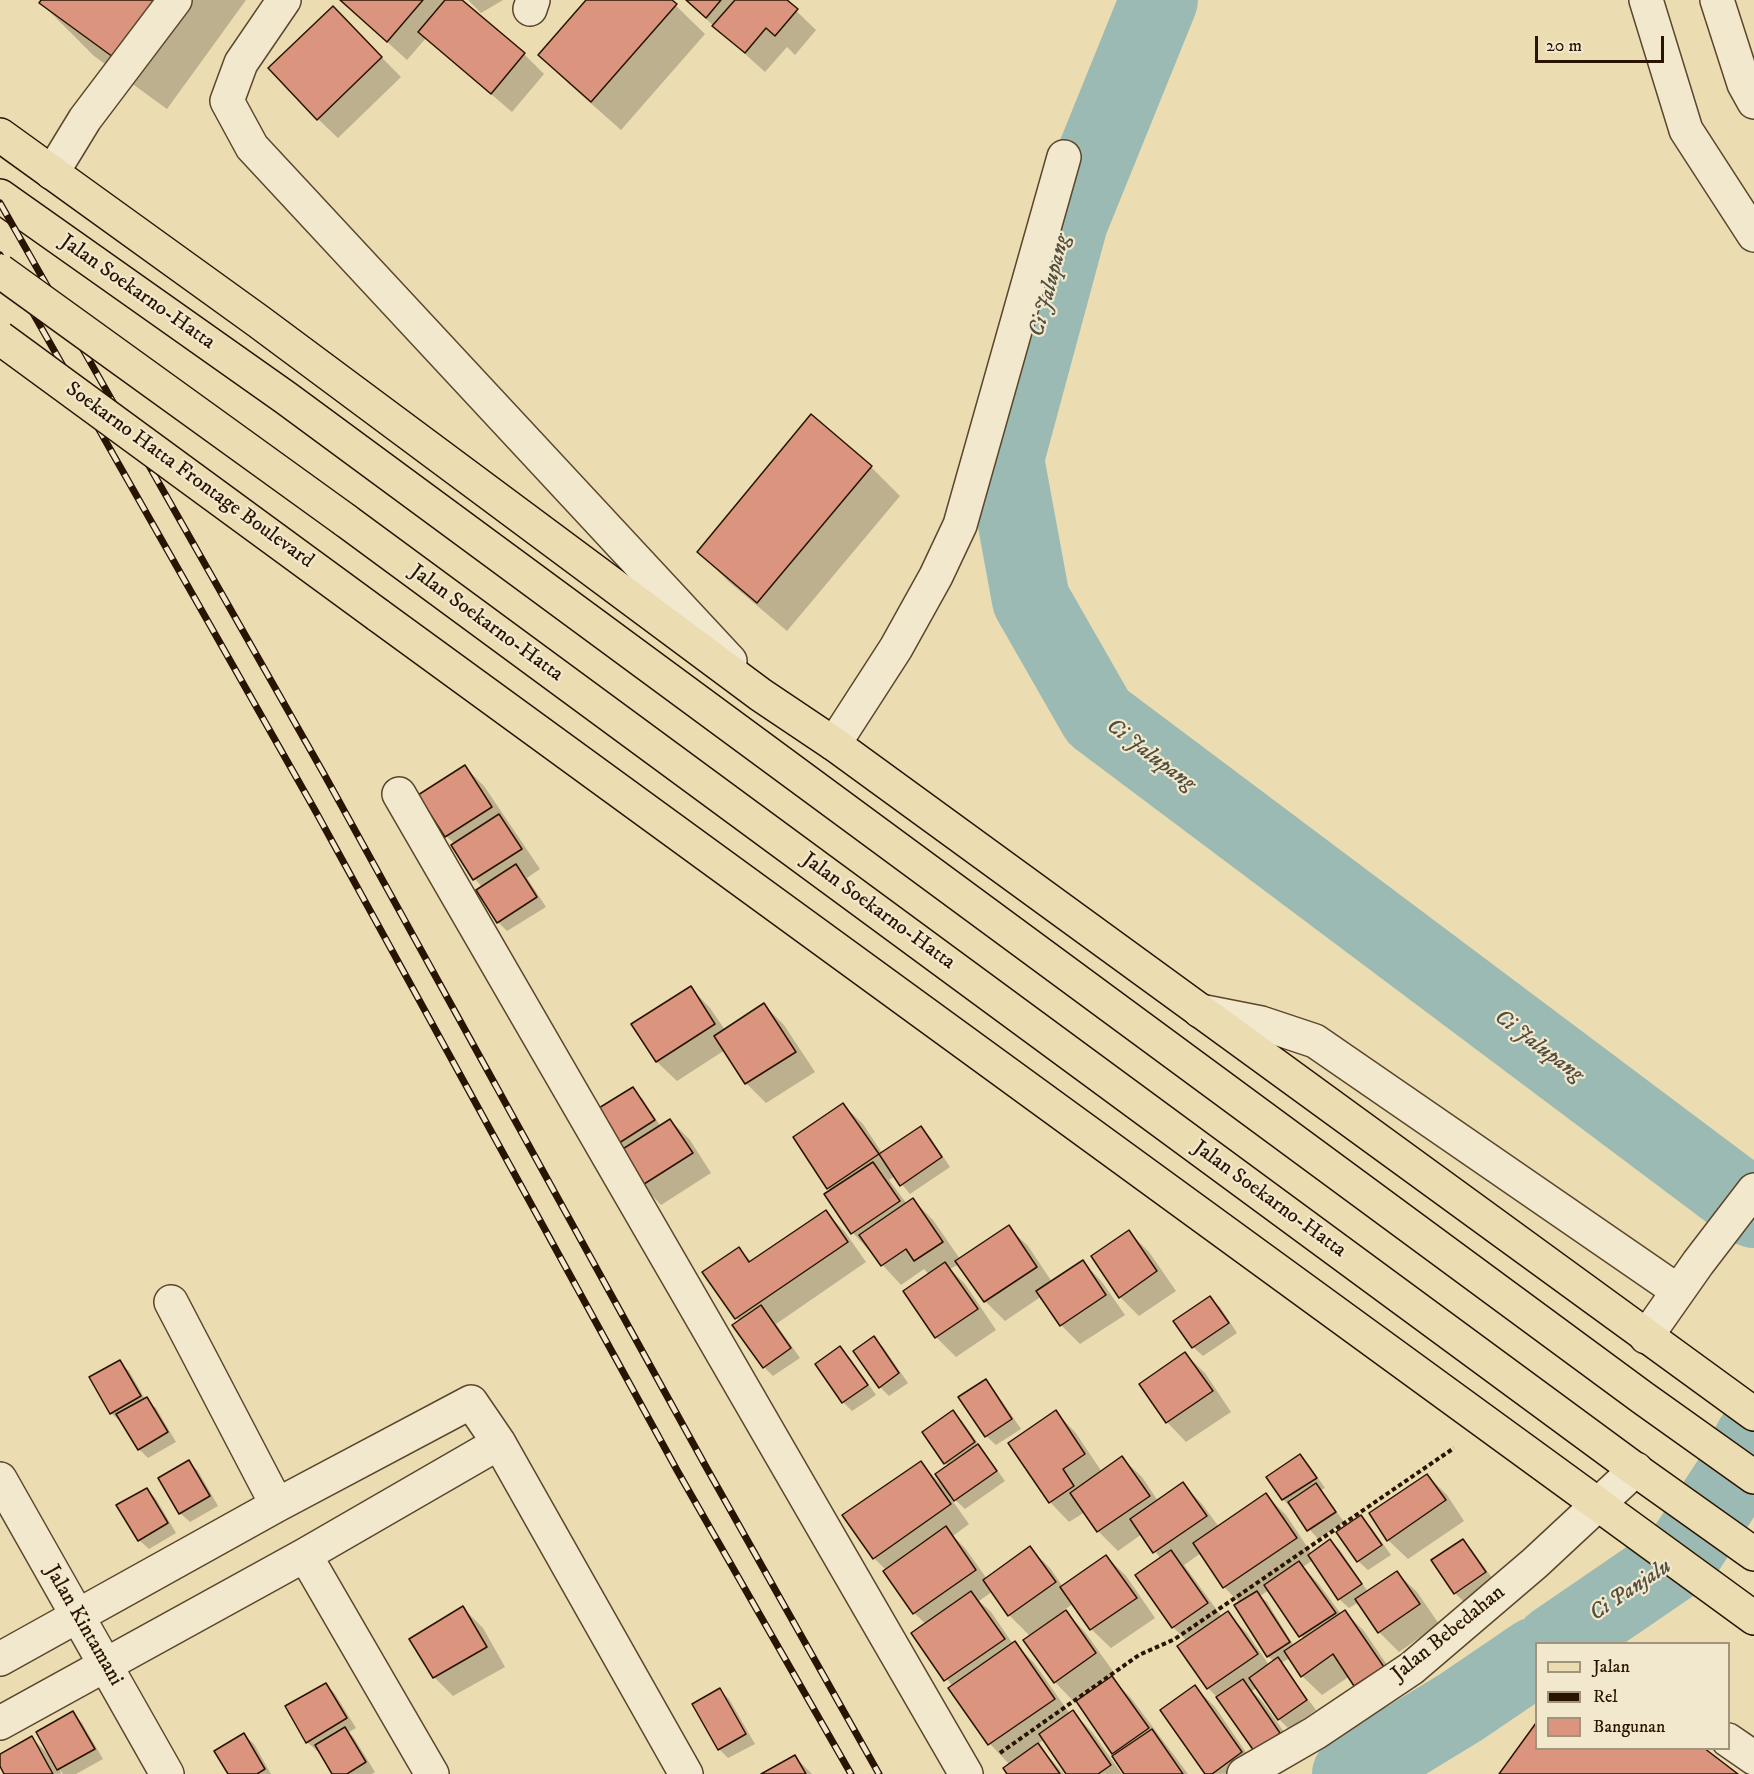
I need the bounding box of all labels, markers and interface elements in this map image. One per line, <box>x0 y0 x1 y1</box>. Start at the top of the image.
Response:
scale bar <box>1538 24 1667 62</box>
text: 20 m <box>1546 35 1582 57</box>
street label: Jalan Soekarno-Hatta <box>55 230 219 356</box>
water label: Ci Jalupang <box>1025 232 1077 340</box>
street label: Soekarno Hatta Frontage Boulevard <box>60 377 318 575</box>
street label: Jalan Soekarno-Hatta <box>404 560 568 688</box>
water label: Ci Jalupang <box>1100 714 1200 798</box>
street label: Jalan Soekarno-Hatta <box>796 848 960 976</box>
water label: Ci Jalupang <box>1488 1005 1588 1089</box>
street label: Jalan Soekarno-Hatta <box>1187 1136 1351 1264</box>
water label: Ci Panjalu <box>1585 1554 1677 1628</box>
street label: Jalan Kintamani <box>38 1561 128 1691</box>
street label: Jalan Bebedahan <box>1387 1581 1511 1687</box>
legend <box>1535 1642 1730 1750</box>
text: Jalan <box>1593 1656 1630 1678</box>
text: Rel <box>1593 1686 1618 1708</box>
text: Bangunan <box>1593 1716 1665 1738</box>

